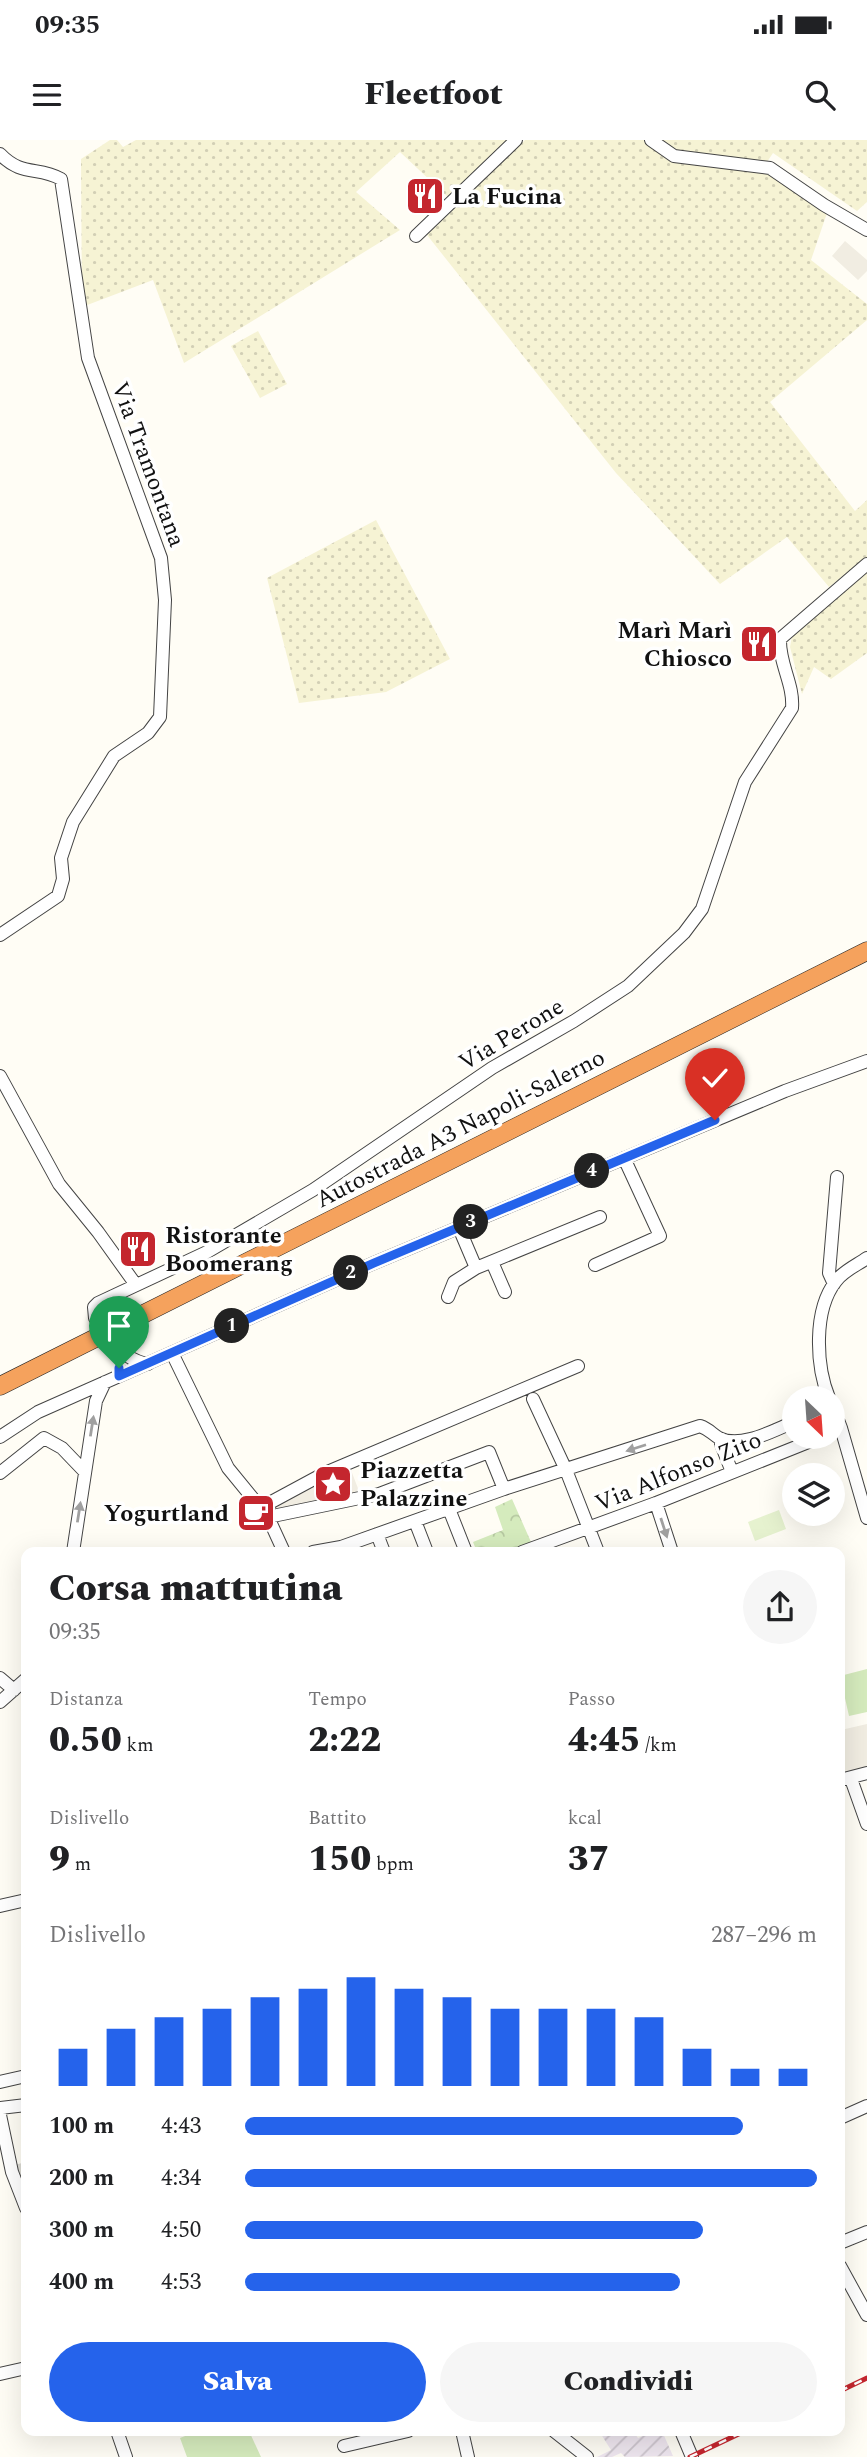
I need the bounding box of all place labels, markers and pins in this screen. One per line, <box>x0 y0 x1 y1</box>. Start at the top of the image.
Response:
restaurant icon: La Fucina <box>404 175 446 217</box>
place label: La Fucina <box>452 179 563 215</box>
place label: Marì Marì Chiosco <box>617 613 732 677</box>
restaurant icon: Marì Marì Chiosco <box>738 623 780 665</box>
pin <box>685 1048 745 1120</box>
pin: 4 <box>574 1154 610 1188</box>
pin: 3 <box>454 1204 489 1240</box>
place label: Ristorante Boomerang <box>165 1218 293 1282</box>
restaurant icon: Ristorante Boomerang <box>117 1228 159 1270</box>
pin: 2 <box>334 1256 368 1290</box>
pin <box>89 1296 149 1368</box>
pin: 1 <box>215 1308 250 1344</box>
place label: Piazzetta Palazzine <box>360 1453 467 1517</box>
place icon: Piazzetta Palazzine <box>312 1463 354 1505</box>
cafe icon: Yogurtland <box>235 1492 277 1534</box>
place label: Yogurtland <box>104 1496 229 1532</box>

